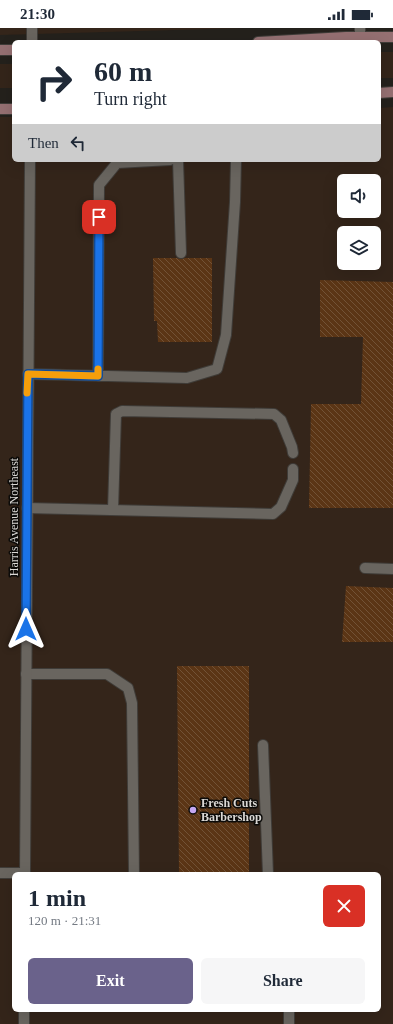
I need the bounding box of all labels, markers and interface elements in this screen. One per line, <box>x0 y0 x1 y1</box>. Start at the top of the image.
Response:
text: 21:30 <box>20 6 55 22</box>
icon: right <box>28 56 80 108</box>
text: 60 m <box>94 56 152 87</box>
text: Turn right <box>94 89 167 109</box>
icon: left <box>67 132 89 154</box>
text: Then <box>28 135 59 151</box>
map controls <box>337 174 381 270</box>
button: sound <box>337 174 381 218</box>
pin <box>82 200 116 234</box>
icon: arrive <box>88 206 110 228</box>
button: layers <box>337 226 381 270</box>
street label: Harris Avenue Northeast <box>7 457 21 576</box>
position arrow <box>5 608 47 650</box>
place label: Fresh Cuts Barbershop <box>201 796 262 824</box>
marker: Fresh Cuts Barbershop <box>188 805 198 815</box>
text: 1 min <box>28 885 86 911</box>
button: close <box>323 885 365 927</box>
text: 120 m · 21:31 <box>28 913 101 928</box>
button: Exit <box>28 958 193 1004</box>
button: Share <box>201 958 365 1004</box>

